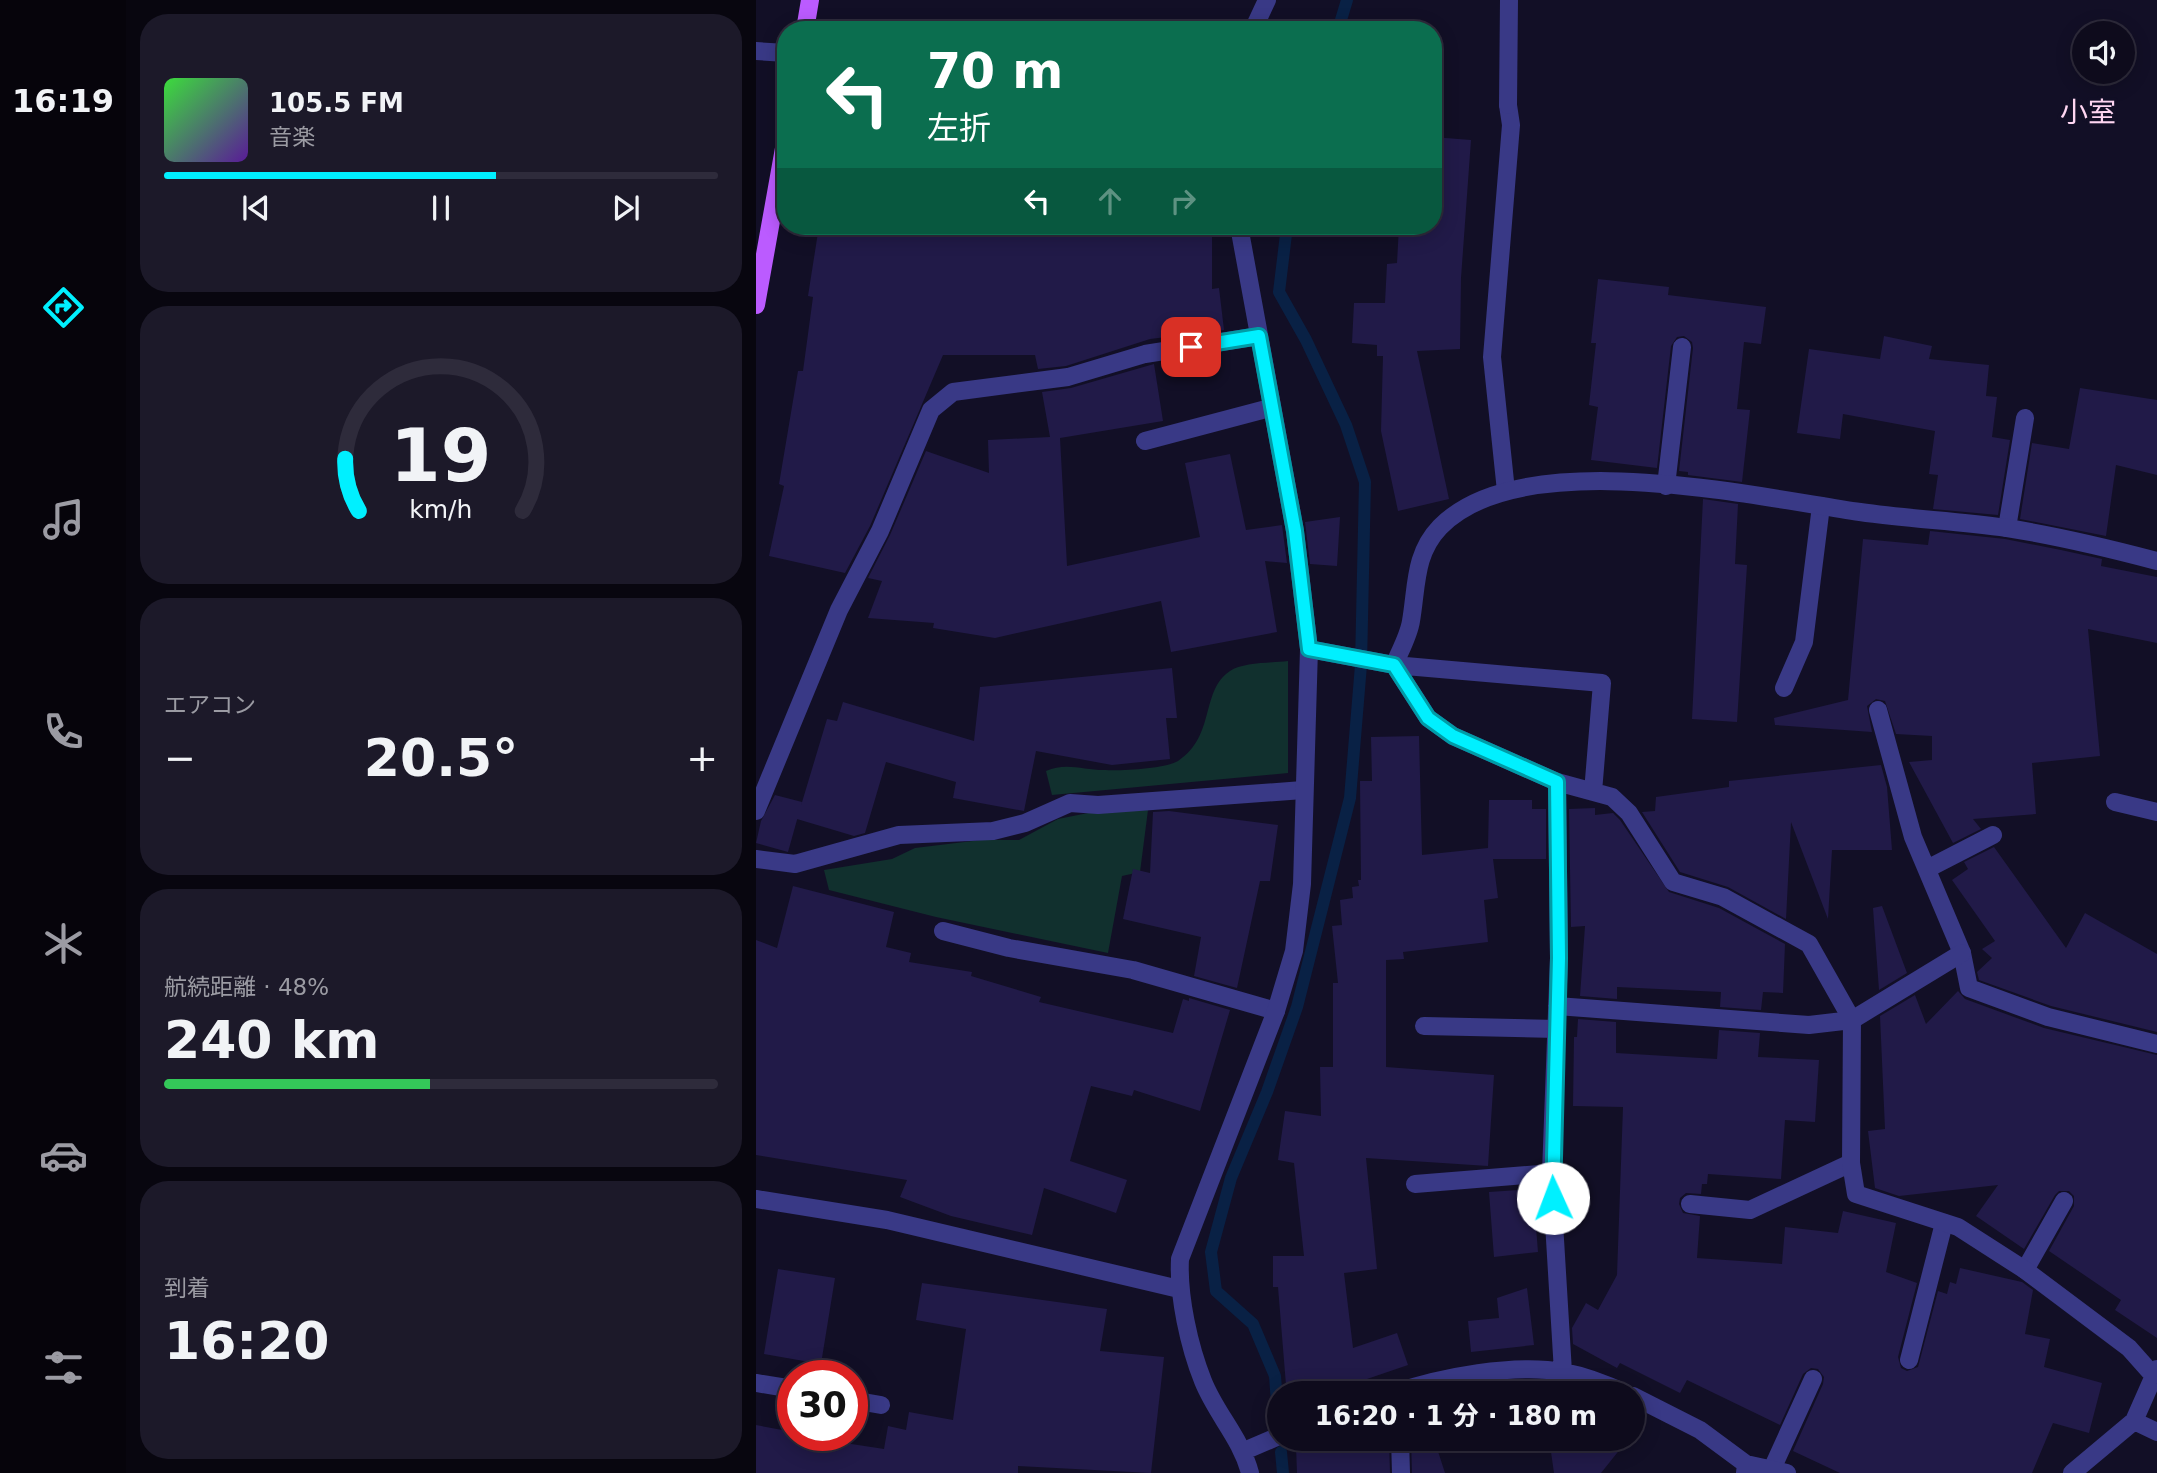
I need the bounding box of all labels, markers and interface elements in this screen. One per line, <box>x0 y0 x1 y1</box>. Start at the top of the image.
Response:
map controls <box>2072 21 2135 84</box>
button: sound <box>2072 21 2135 84</box>
text: 70 m <box>927 43 1063 100</box>
icon: left <box>812 49 903 140</box>
text: 16:19 <box>12 82 114 120</box>
text: 105.5 FM <box>269 88 404 118</box>
district label: 小室 <box>2060 96 2116 129</box>
text: 左折 <box>927 109 991 147</box>
text: 音楽 <box>269 124 315 150</box>
icon: left <box>1018 182 1056 220</box>
icon: ahead <box>1091 182 1129 220</box>
icon: right <box>1164 182 1202 220</box>
icon: previous <box>237 189 275 227</box>
icon: pause <box>422 189 460 227</box>
icon: next <box>607 189 645 227</box>
icon: directions <box>39 283 88 332</box>
pin <box>1161 317 1221 377</box>
icon: arrive <box>1172 328 1210 366</box>
text: 19 <box>390 413 492 498</box>
text: km/h <box>409 494 473 523</box>
icon: music <box>39 495 88 544</box>
text: エアコン <box>164 692 256 718</box>
icon: phone <box>39 707 88 756</box>
text: 20.5° <box>364 728 518 788</box>
text: − <box>164 736 196 780</box>
text: + <box>686 736 718 780</box>
icon: climate <box>39 919 88 968</box>
text: 航続距離 · 48% <box>164 974 329 1000</box>
text: 240 km <box>164 1010 379 1070</box>
icon: car <box>39 1131 88 1180</box>
position arrow <box>1516 1161 1590 1235</box>
text: 到着 <box>164 1275 210 1301</box>
text: 16:20 <box>164 1311 330 1371</box>
icon: filters <box>39 1343 88 1392</box>
speed limit sign: 30 <box>777 1360 868 1451</box>
text: 16:20 · 1 分 · 180 m <box>1315 1401 1597 1431</box>

